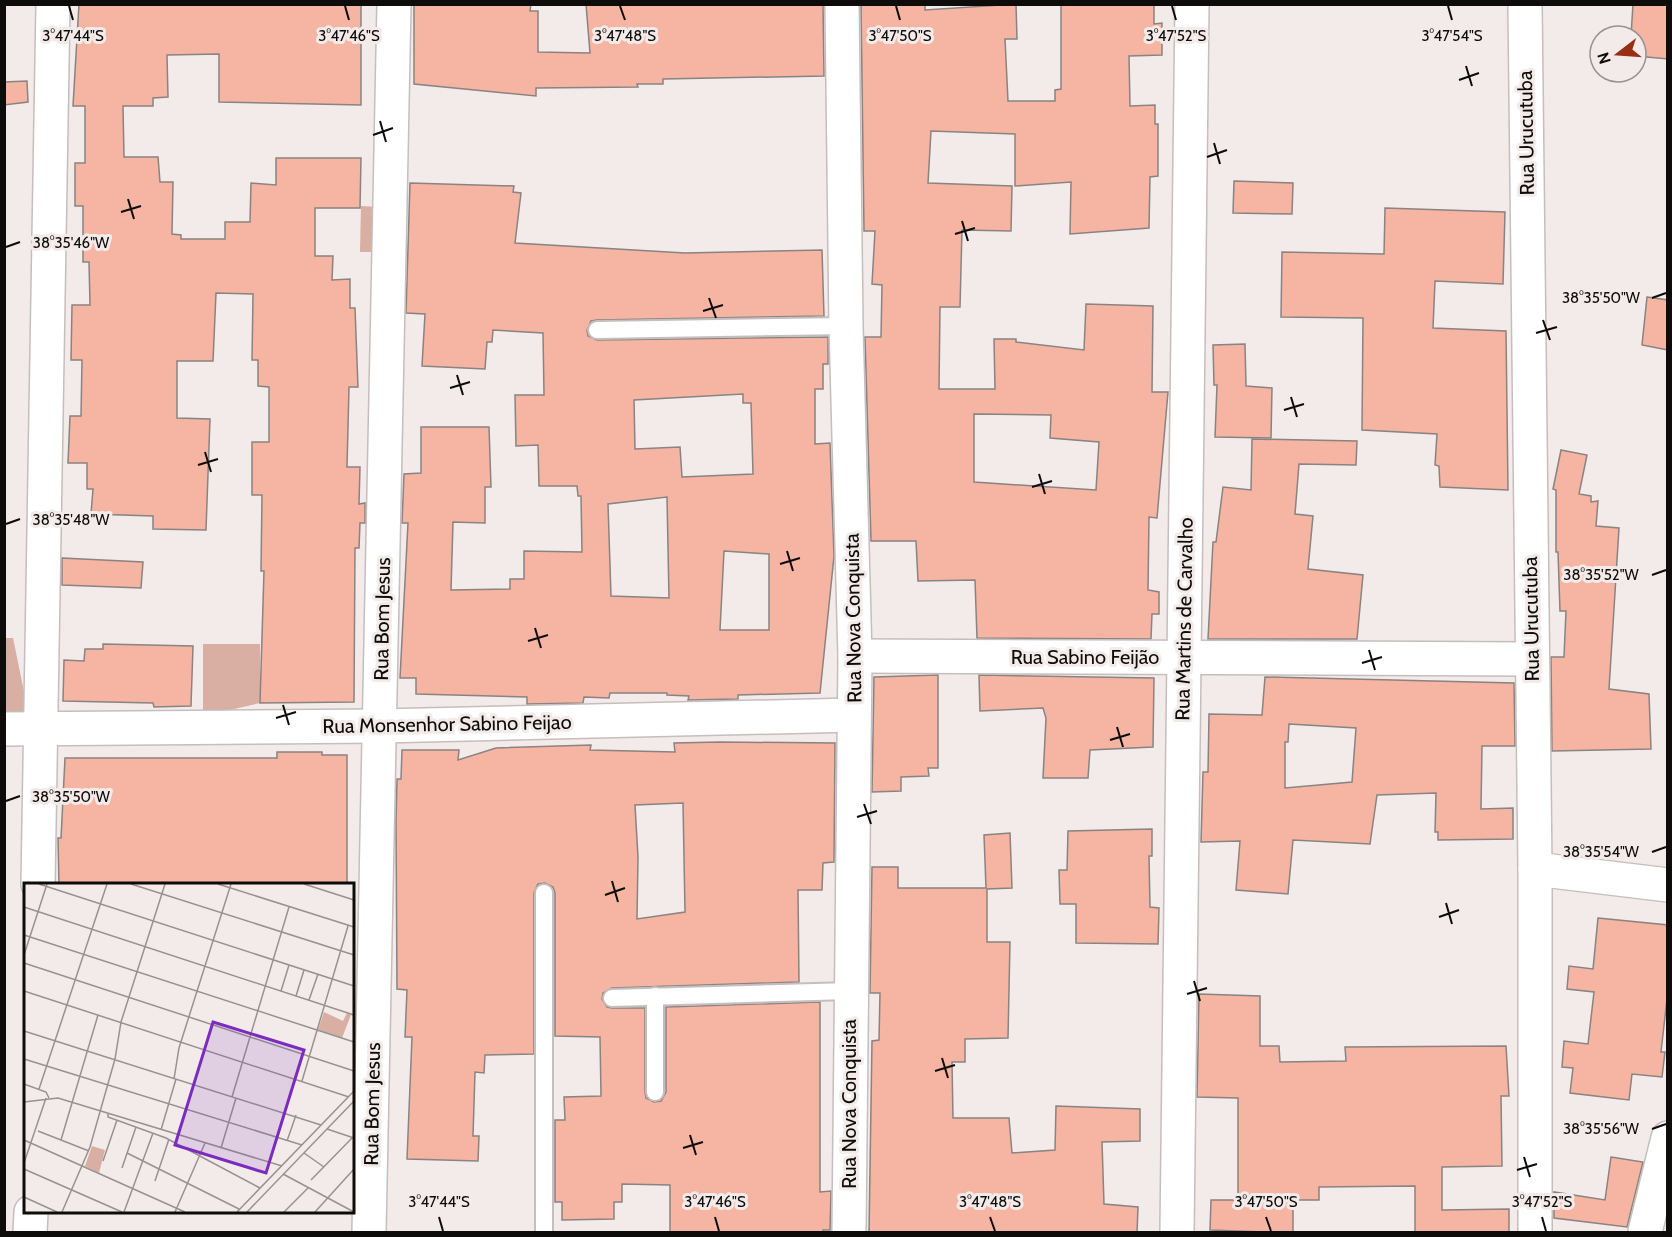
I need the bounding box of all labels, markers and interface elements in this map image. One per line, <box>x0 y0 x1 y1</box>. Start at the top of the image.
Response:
north arrow <box>1588 24 1648 84</box>
text: 3°47'44"S <box>42 27 104 45</box>
text: 3°47'46"S <box>318 27 380 45</box>
text: 3°47'48"S <box>594 27 656 45</box>
text: 3°47'50"S <box>868 27 932 45</box>
text: 3°47'52"S <box>1146 27 1206 45</box>
text: 3°47'54"S <box>1421 27 1483 45</box>
text: N <box>1593 50 1615 66</box>
street label: Rua Urucutuba <box>1513 70 1539 196</box>
text: 38°35'46"W <box>33 234 110 252</box>
text: 38°35'50"W <box>1562 289 1641 307</box>
text: 38°35'48"W <box>33 511 110 529</box>
street label: Rua Martins de Carvalho <box>1170 517 1198 721</box>
street label: Rua Nova Conquista <box>840 533 866 703</box>
street label: Rua Urucutuba <box>1518 556 1544 682</box>
street label: Rua Bom Jesus <box>369 557 395 681</box>
text: 38°35'52"W <box>1563 566 1639 584</box>
street label: Rua Sabino Feijão <box>1011 645 1159 669</box>
street label: Rua Monsenhor Sabino Feijao <box>322 710 572 738</box>
text: 38°35'50"W <box>32 788 111 806</box>
text: 38°35'54"W <box>1563 843 1640 861</box>
inset map <box>24 883 354 1213</box>
street label: Rua Nova Conquista <box>837 1019 861 1189</box>
street label: Rua Bom Jesus <box>359 1042 385 1166</box>
text: 38°35'56"W <box>1563 1120 1640 1138</box>
text: 3°47'44"S <box>408 1193 470 1211</box>
text: 3°47'46"S <box>684 1193 746 1211</box>
text: 3°47'48"S <box>959 1193 1021 1211</box>
text: 3°47'50"S <box>1234 1193 1298 1211</box>
text: 3°47'52"S <box>1512 1193 1572 1211</box>

